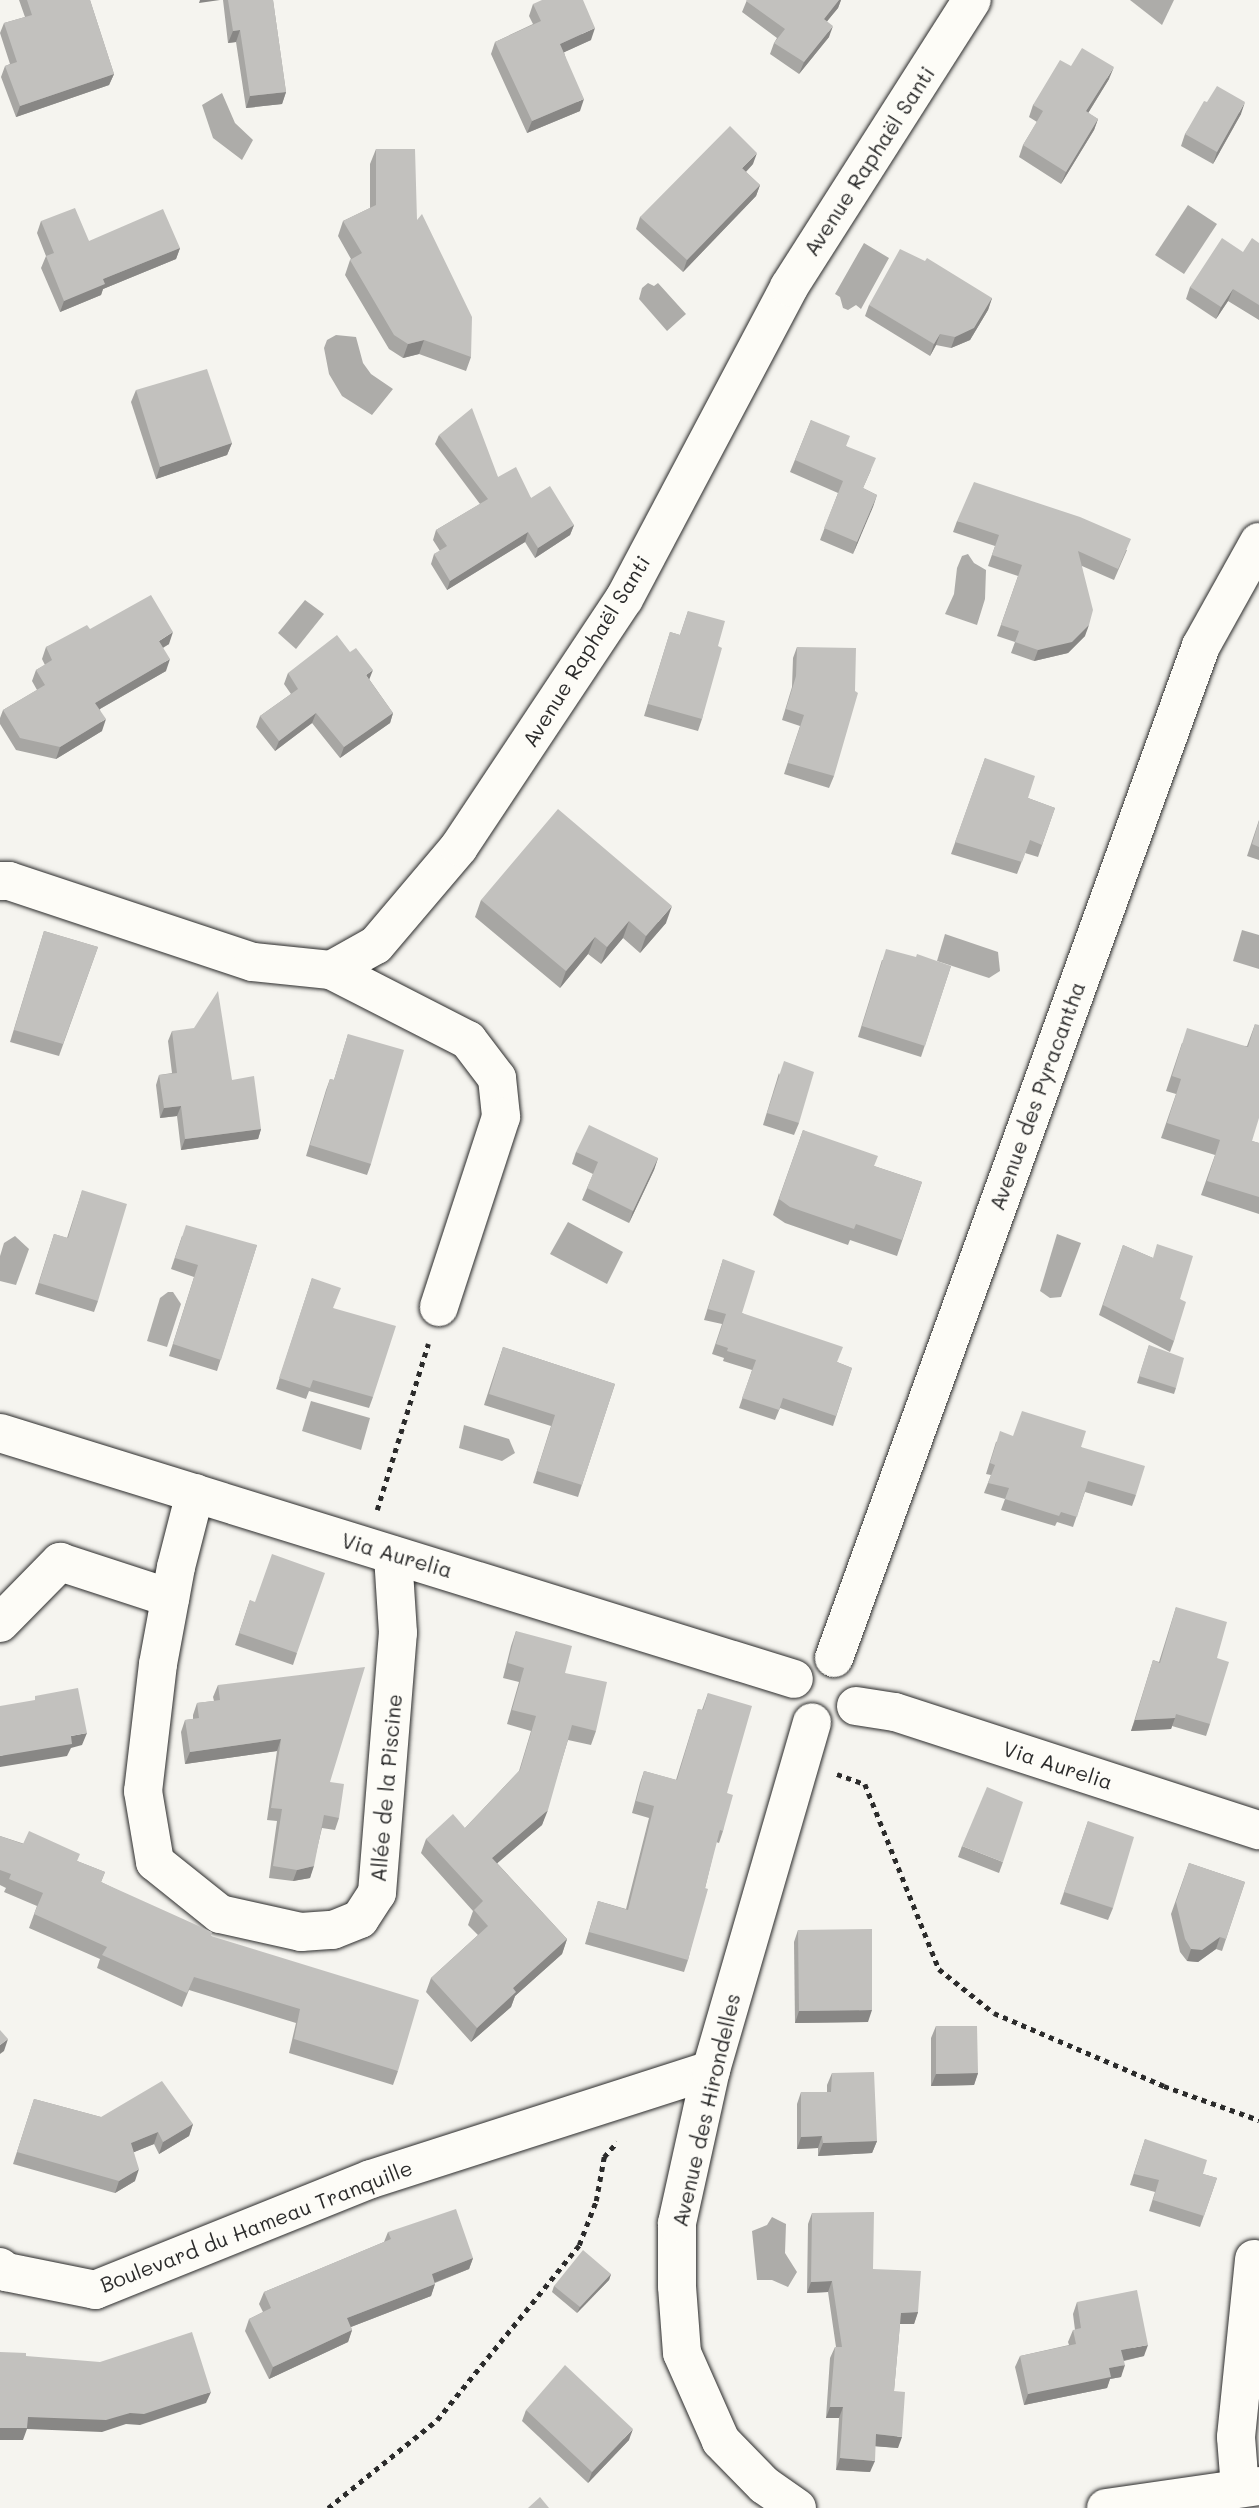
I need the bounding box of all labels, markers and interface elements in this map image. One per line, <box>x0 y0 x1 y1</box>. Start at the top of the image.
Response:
street label: Avenue Raphaël Santi <box>798 61 940 261</box>
street label: Avenue Raphaël Santi <box>517 551 655 751</box>
street label: Avenue des Pyracantha <box>984 978 1090 1214</box>
street label: Via Aurelia <box>339 1527 455 1583</box>
street label: Allée de la Piscine <box>365 1693 407 1883</box>
street label: Via Aurelia <box>1000 1735 1116 1795</box>
street label: Avenue des Hirondelles <box>667 1991 745 2229</box>
street label: Boulevard du Hameau Tranquille <box>96 2155 416 2297</box>

